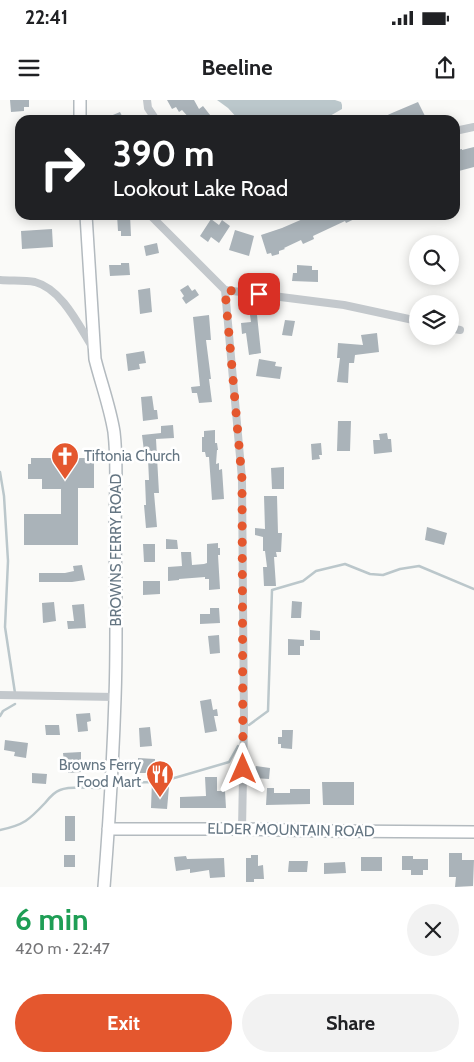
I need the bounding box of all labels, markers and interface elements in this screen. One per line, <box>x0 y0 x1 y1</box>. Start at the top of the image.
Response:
text: 22:41 <box>25 6 68 29</box>
icon: menu <box>15 54 43 82</box>
text: Beeline <box>202 54 272 81</box>
icon: share <box>431 54 459 82</box>
text: 390 m <box>113 132 215 175</box>
icon: right <box>30 135 95 200</box>
text: Lookout Lake Road <box>113 175 288 202</box>
map controls <box>409 235 459 345</box>
button: search <box>409 235 459 285</box>
pin <box>238 273 280 315</box>
icon: arrive <box>245 280 273 308</box>
button: layers <box>409 295 459 345</box>
church icon: Tiftonia Church <box>50 441 80 480</box>
place label: Tiftonia Church <box>84 447 180 465</box>
street label: BROWNS FERRY ROAD <box>107 473 125 626</box>
position arrow <box>216 742 268 794</box>
place label: Browns Ferry Food Mart <box>59 756 141 791</box>
restaurant icon: Browns Ferry Food Mart <box>145 759 175 798</box>
street label: ELDER MOUNTAIN ROAD <box>207 820 375 840</box>
text: 6 min <box>15 901 88 938</box>
button: close <box>407 904 459 956</box>
text: 420 m · 22:47 <box>15 939 110 958</box>
button: Exit <box>15 994 232 1052</box>
button: Share <box>242 994 459 1052</box>

